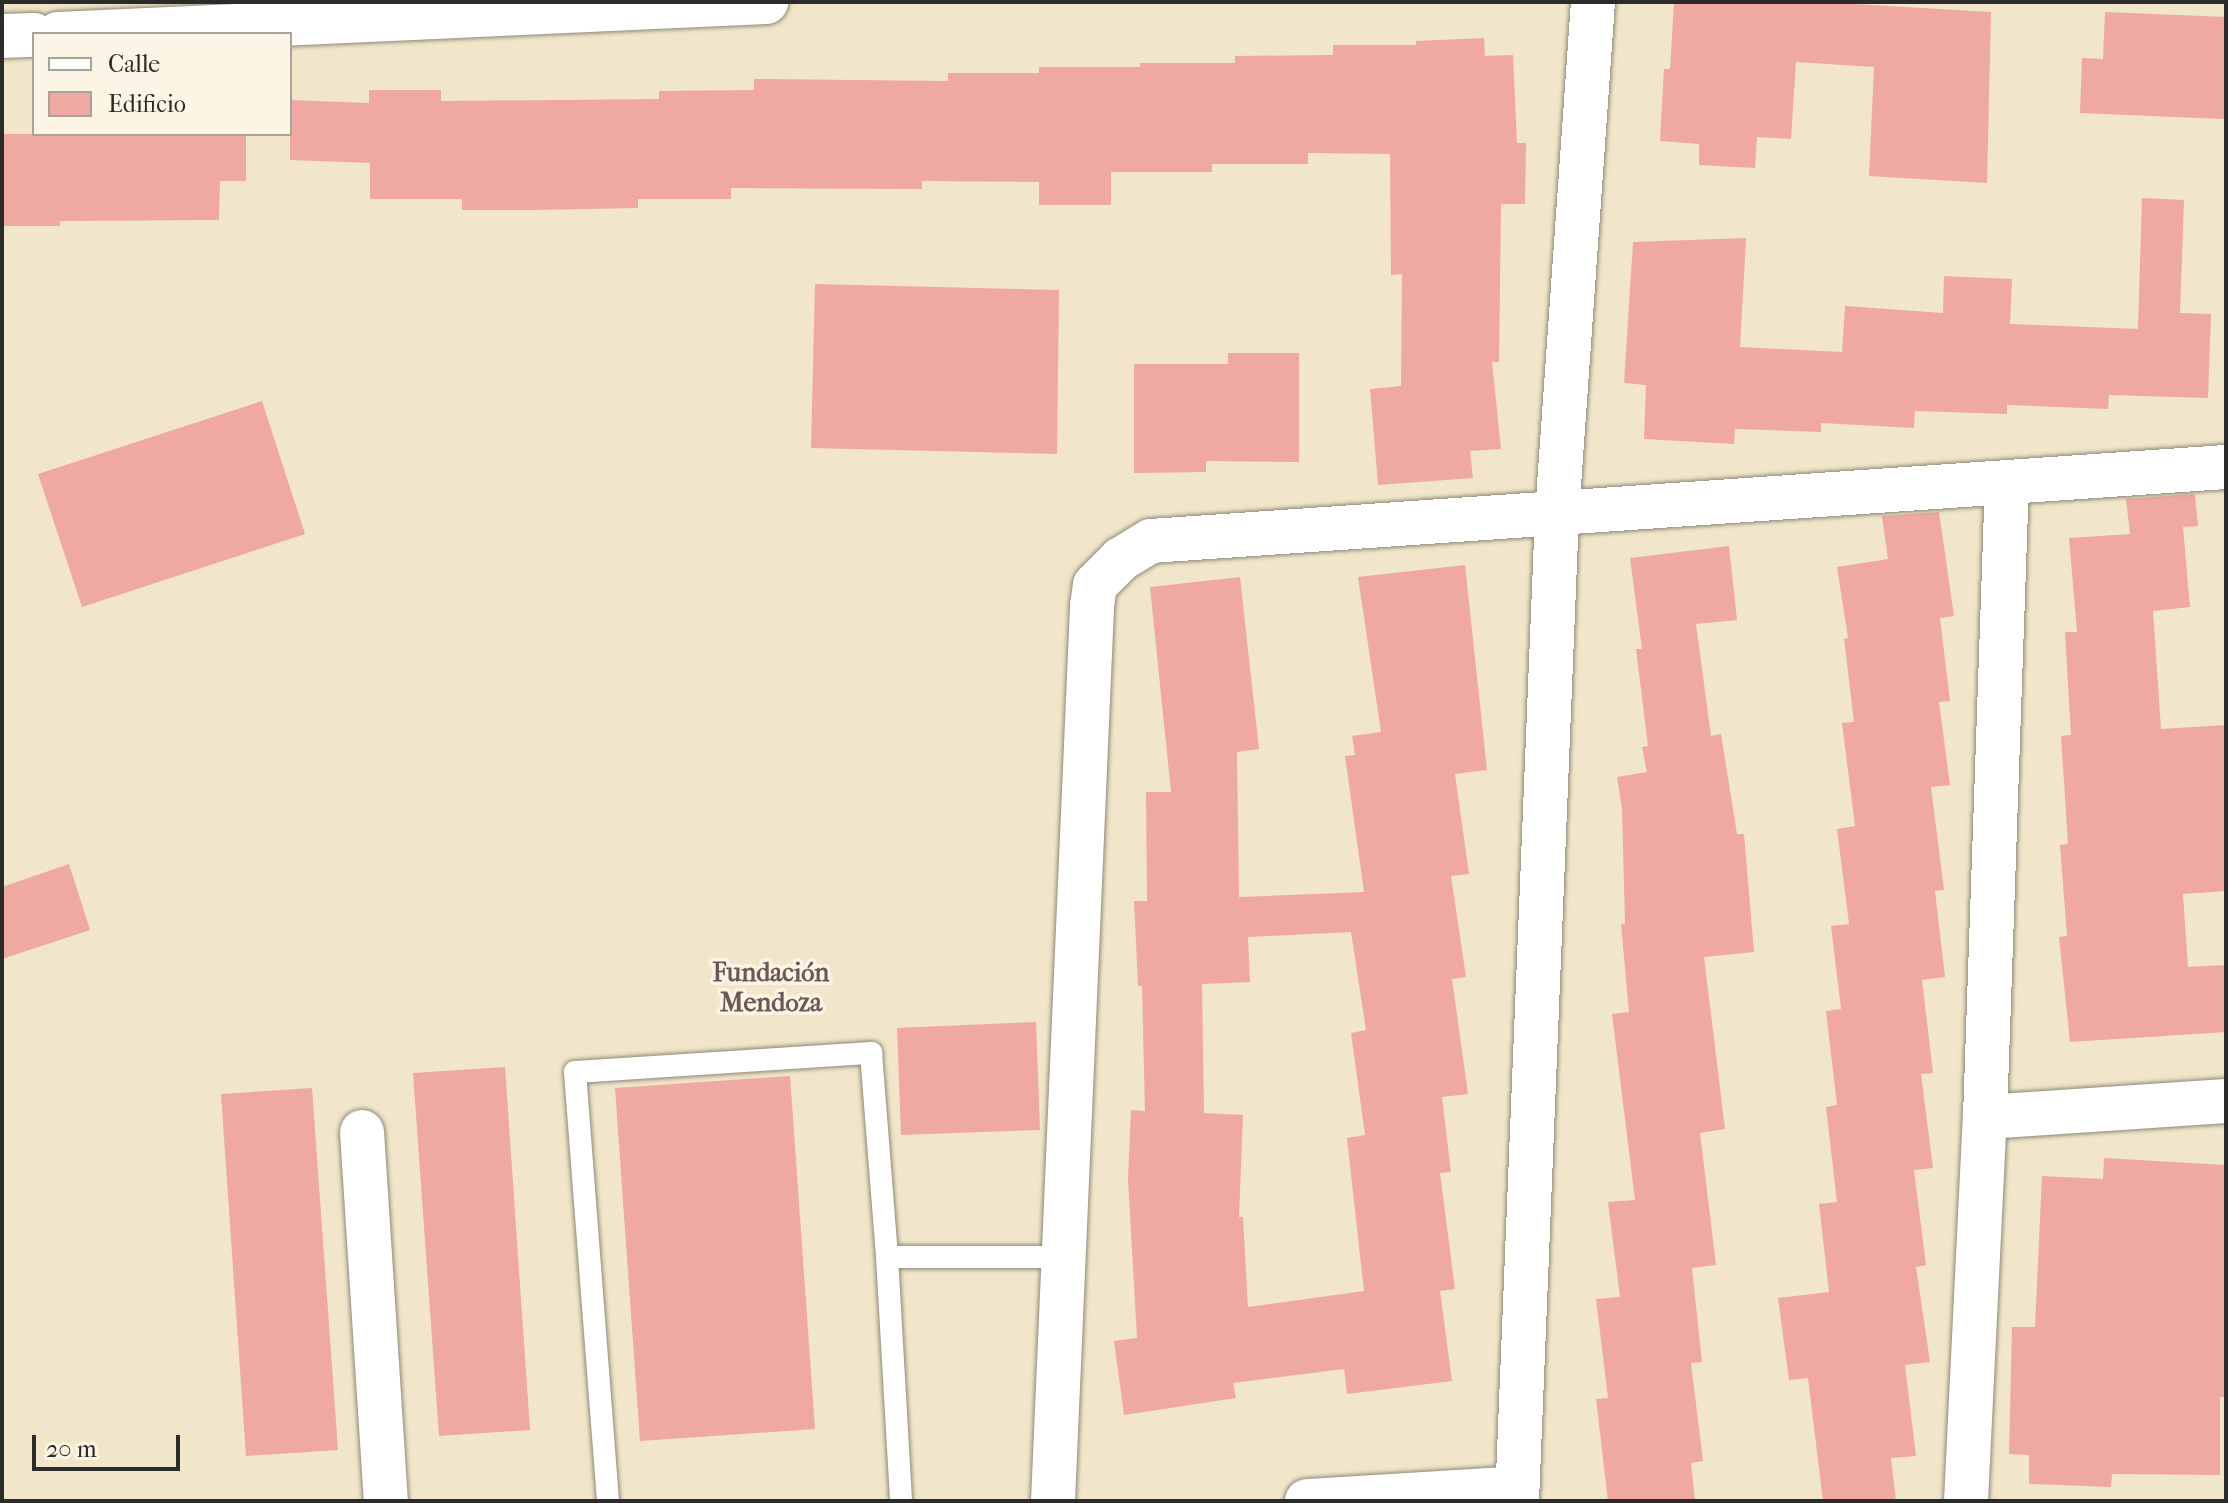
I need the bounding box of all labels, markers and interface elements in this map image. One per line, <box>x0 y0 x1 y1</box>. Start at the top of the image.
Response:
legend <box>32 32 292 136</box>
text: Calle <box>108 50 160 78</box>
text: Edificio <box>108 90 186 118</box>
district label: Fundación Mendoza <box>713 957 829 1018</box>
scale bar <box>36 1419 184 1469</box>
text: 20 m <box>46 1435 97 1463</box>

